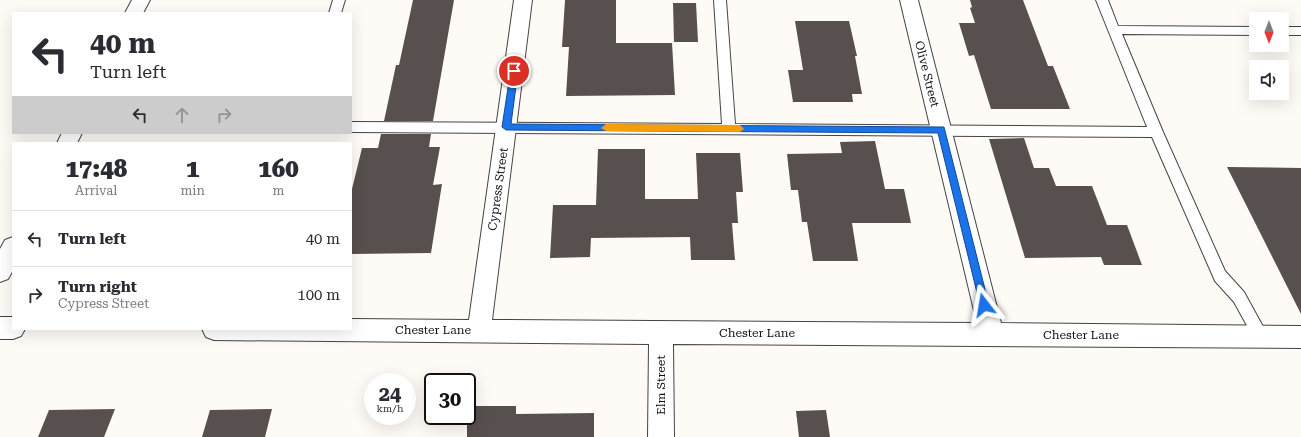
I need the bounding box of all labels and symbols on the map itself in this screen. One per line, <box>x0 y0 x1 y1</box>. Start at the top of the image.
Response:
north arrow <box>1249 12 1289 52</box>
street label: Olive Street <box>912 39 942 109</box>
pin <box>497 54 531 88</box>
street label: Cypress Street <box>485 146 511 232</box>
position arrow <box>963 284 1005 326</box>
street label: Chester Lane <box>395 323 471 337</box>
street label: Chester Lane <box>719 326 795 340</box>
street label: Chester Lane <box>1043 328 1119 342</box>
street label: Elm Street <box>654 355 668 415</box>
speed limit sign: 30 <box>424 373 476 425</box>

